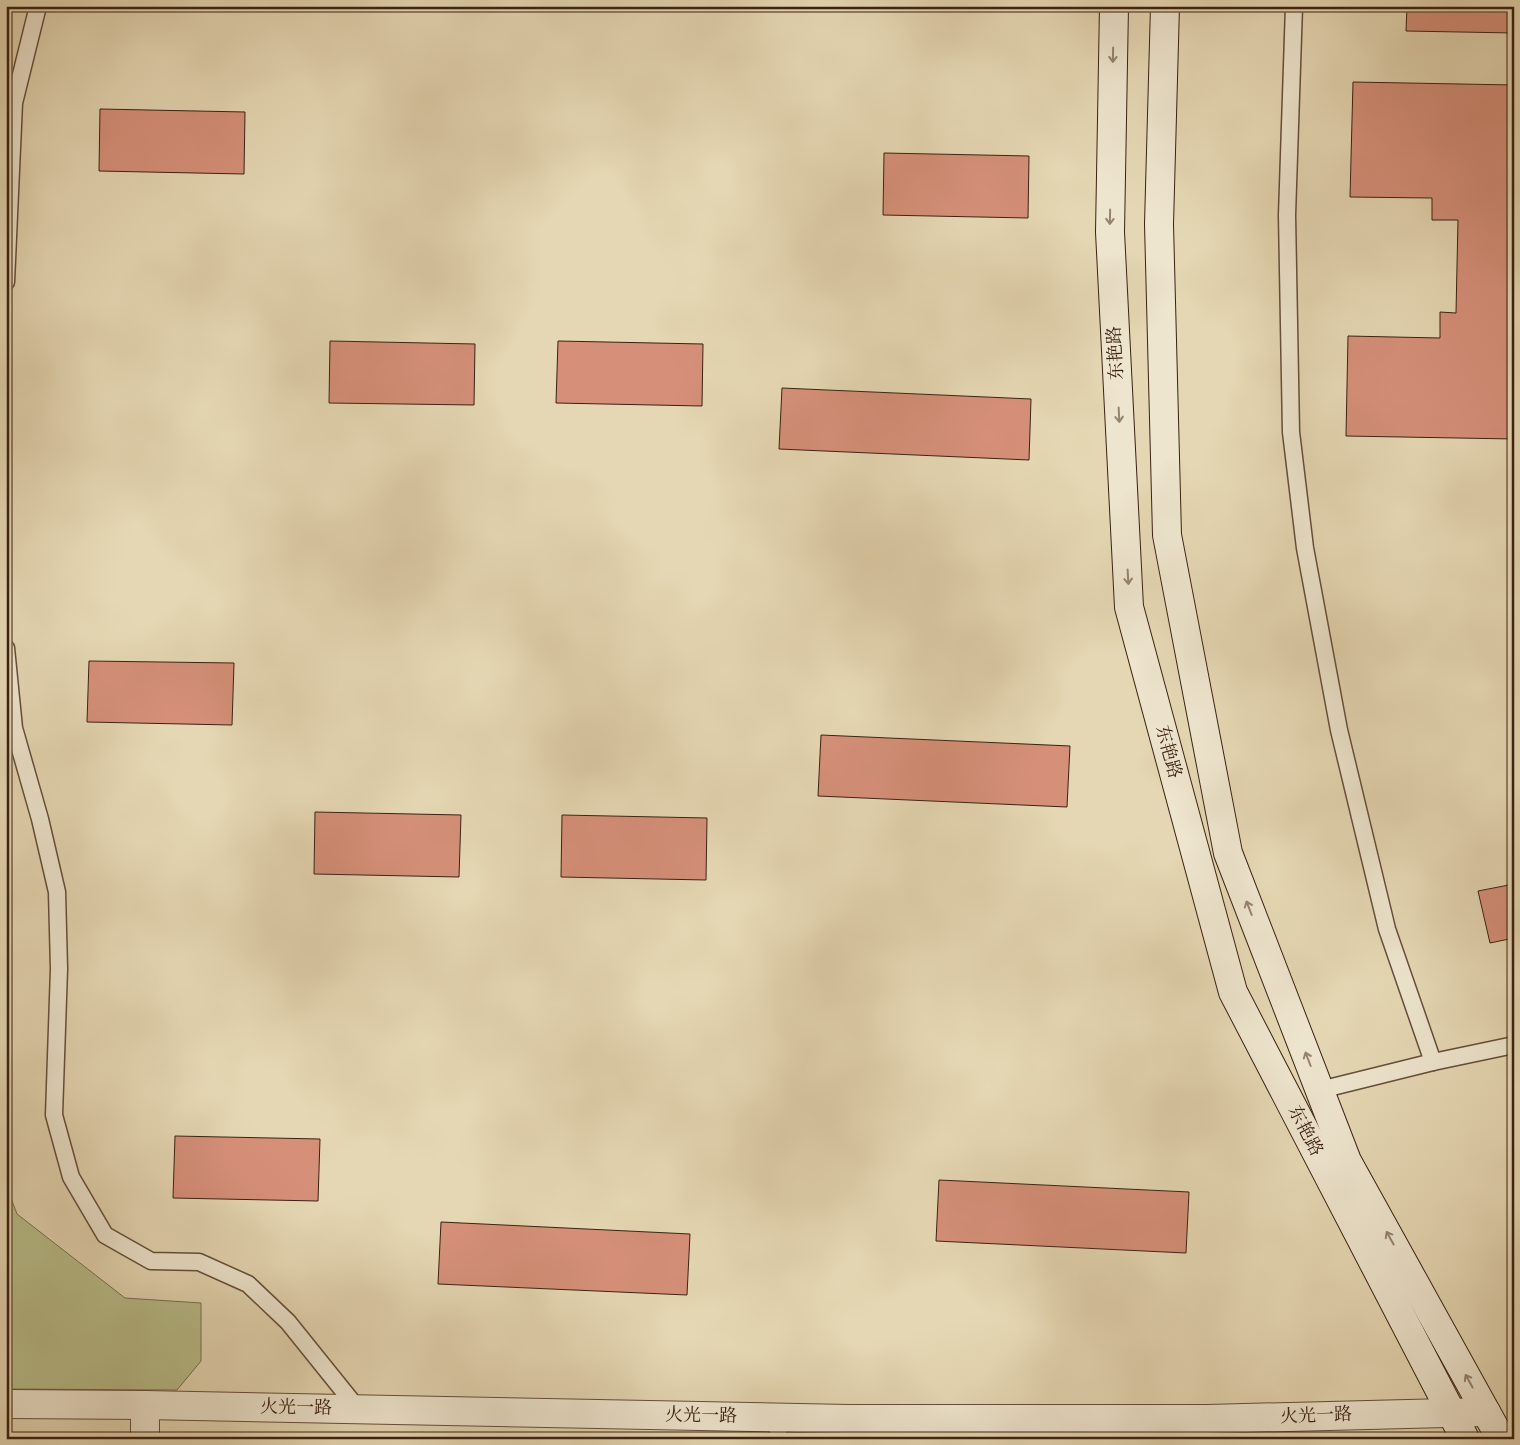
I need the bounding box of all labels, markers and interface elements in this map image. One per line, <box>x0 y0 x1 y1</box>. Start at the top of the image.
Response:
one-way arrow <box>1109 47 1118 63</box>
one-way arrow <box>1105 209 1115 225</box>
street label: 东艳路 <box>1104 325 1128 381</box>
one-way arrow <box>1115 406 1124 422</box>
one-way arrow <box>1123 569 1132 585</box>
street label: 东艳路 <box>1150 723 1186 781</box>
one-way arrow <box>1244 901 1253 916</box>
one-way arrow <box>1303 1052 1312 1067</box>
street label: 东艳路 <box>1283 1102 1327 1160</box>
one-way arrow <box>1385 1232 1395 1246</box>
one-way arrow <box>1464 1373 1474 1388</box>
street label: 火光一路 <box>260 1396 332 1420</box>
street label: 火光一路 <box>665 1404 737 1428</box>
street label: 火光一路 <box>1280 1404 1352 1428</box>

